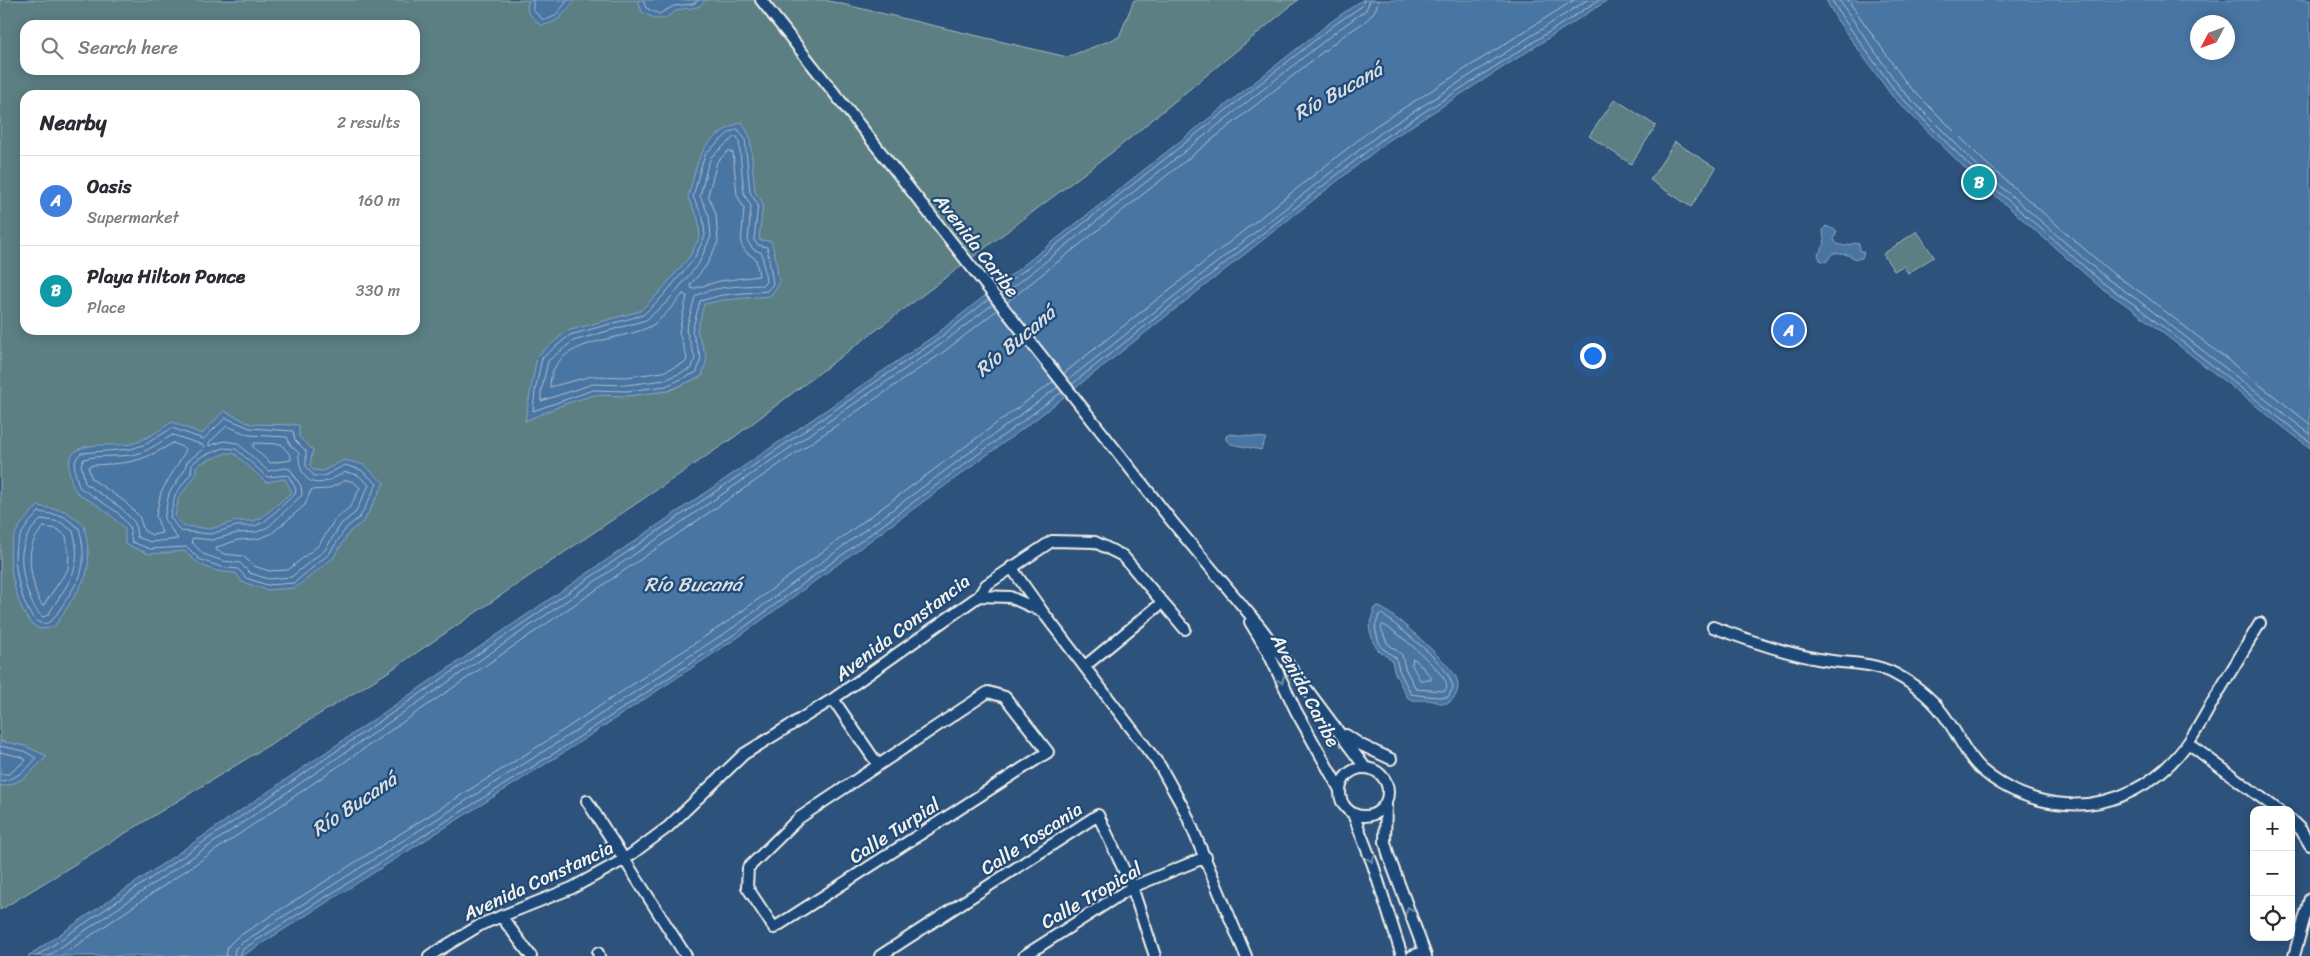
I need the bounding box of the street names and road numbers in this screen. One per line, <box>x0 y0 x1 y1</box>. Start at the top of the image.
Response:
street label: Avenida Caribe <box>925 185 1028 305</box>
street label: Avenida Constancia <box>826 565 978 690</box>
street label: Avenida Caribe <box>1261 627 1349 753</box>
street label: Calle Turpial <box>842 788 947 872</box>
street label: Calle Toscania <box>973 793 1090 884</box>
street label: Avenida Constancia <box>456 831 620 930</box>
street label: Calle Tropical <box>1034 853 1149 938</box>

